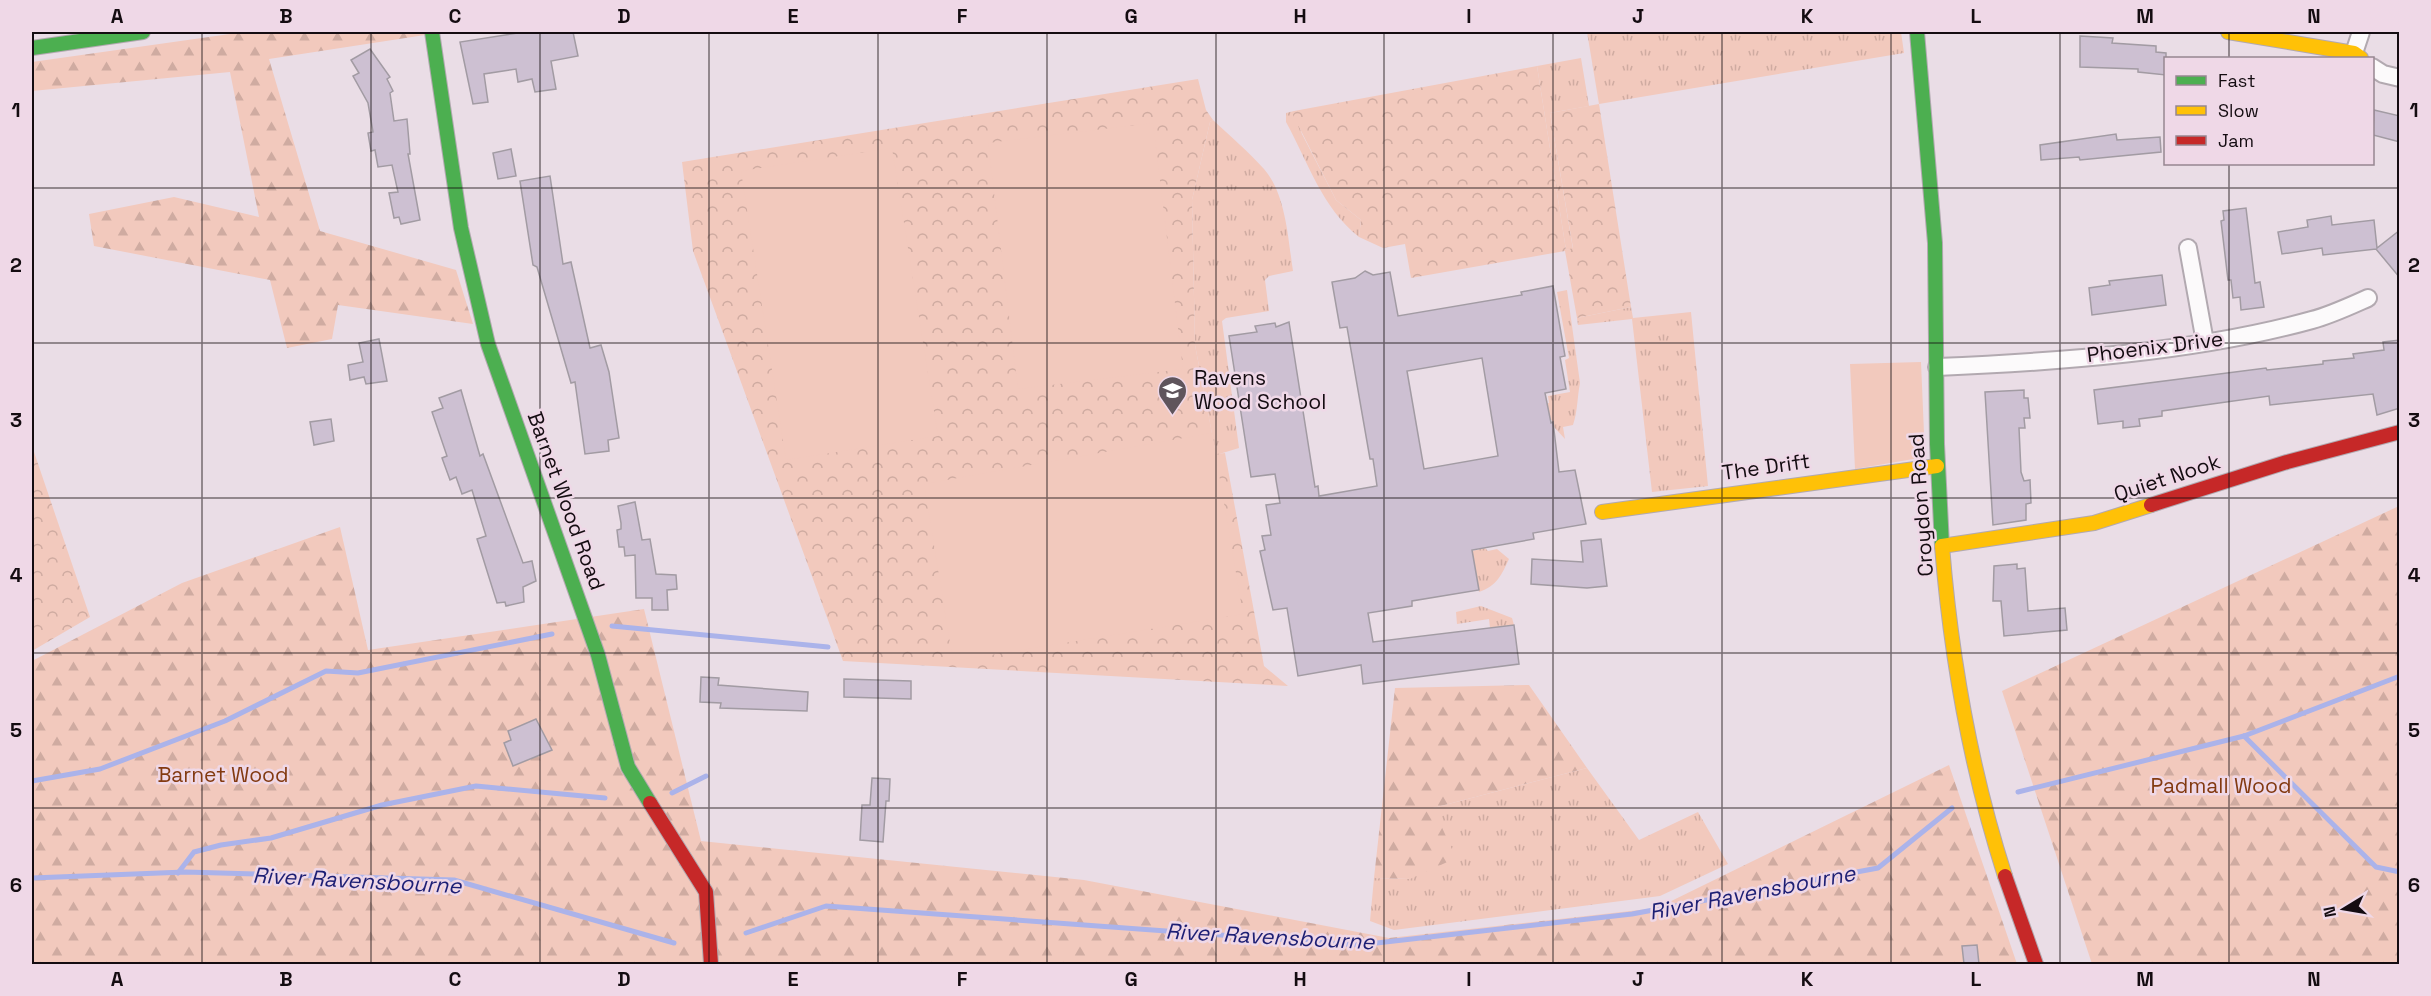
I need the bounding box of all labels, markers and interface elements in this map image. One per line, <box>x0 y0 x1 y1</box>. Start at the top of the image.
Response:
text: A <box>111 3 124 29</box>
text: B <box>279 3 293 29</box>
text: C <box>449 3 462 29</box>
text: D <box>617 3 631 29</box>
text: E <box>787 3 799 29</box>
text: F <box>957 3 968 29</box>
text: G <box>1124 3 1138 29</box>
text: H <box>1293 3 1307 29</box>
text: I <box>1466 3 1472 29</box>
text: J <box>1632 3 1644 29</box>
text: K <box>1801 3 1814 29</box>
text: L <box>1971 3 1982 29</box>
text: M <box>2136 3 2154 29</box>
text: N <box>2307 3 2321 29</box>
legend <box>2164 57 2374 165</box>
text: Fast <box>2218 69 2255 92</box>
text: 1 <box>11 97 21 123</box>
text: 1 <box>2409 97 2419 123</box>
text: Slow <box>2218 99 2259 122</box>
text: Jam <box>2218 129 2254 152</box>
text: 2 <box>10 252 22 278</box>
text: 2 <box>2408 252 2420 278</box>
street label: Phoenix Drive <box>2085 325 2225 368</box>
place label: Ravens Wood School <box>1194 364 1326 415</box>
school or university icon: Ravens Wood School <box>1157 374 1189 416</box>
text: 3 <box>10 407 22 433</box>
text: 3 <box>2408 407 2420 433</box>
street label: Barnet Wood Road <box>522 408 611 594</box>
street label: Croydon Road <box>1902 433 1939 577</box>
street label: The Drift <box>1720 447 1812 486</box>
street label: Quiet Nook <box>2110 448 2223 507</box>
text: 4 <box>10 562 23 588</box>
text: 4 <box>2408 562 2421 588</box>
text: 5 <box>10 717 22 743</box>
text: 5 <box>2408 717 2420 743</box>
park label: Barnet Wood <box>157 761 289 788</box>
park label: Padmall Wood <box>2151 772 2291 799</box>
water label: River Ravensbourne <box>1647 858 1858 926</box>
water label: River Ravensbourne <box>252 861 463 900</box>
text: 6 <box>10 872 22 898</box>
text: 6 <box>2408 872 2420 898</box>
north arrow <box>2314 879 2374 939</box>
text: N <box>2318 904 2341 919</box>
water label: River Ravensbourne <box>1165 917 1376 956</box>
text: A <box>111 966 124 992</box>
text: B <box>279 966 293 992</box>
text: C <box>449 966 462 992</box>
text: D <box>617 966 631 992</box>
text: E <box>787 966 799 992</box>
text: F <box>957 966 968 992</box>
text: G <box>1124 966 1138 992</box>
text: H <box>1293 966 1307 992</box>
text: I <box>1466 966 1472 992</box>
text: J <box>1632 966 1644 992</box>
text: K <box>1801 966 1814 992</box>
text: L <box>1971 966 1982 992</box>
text: M <box>2136 966 2154 992</box>
text: N <box>2307 966 2321 992</box>

